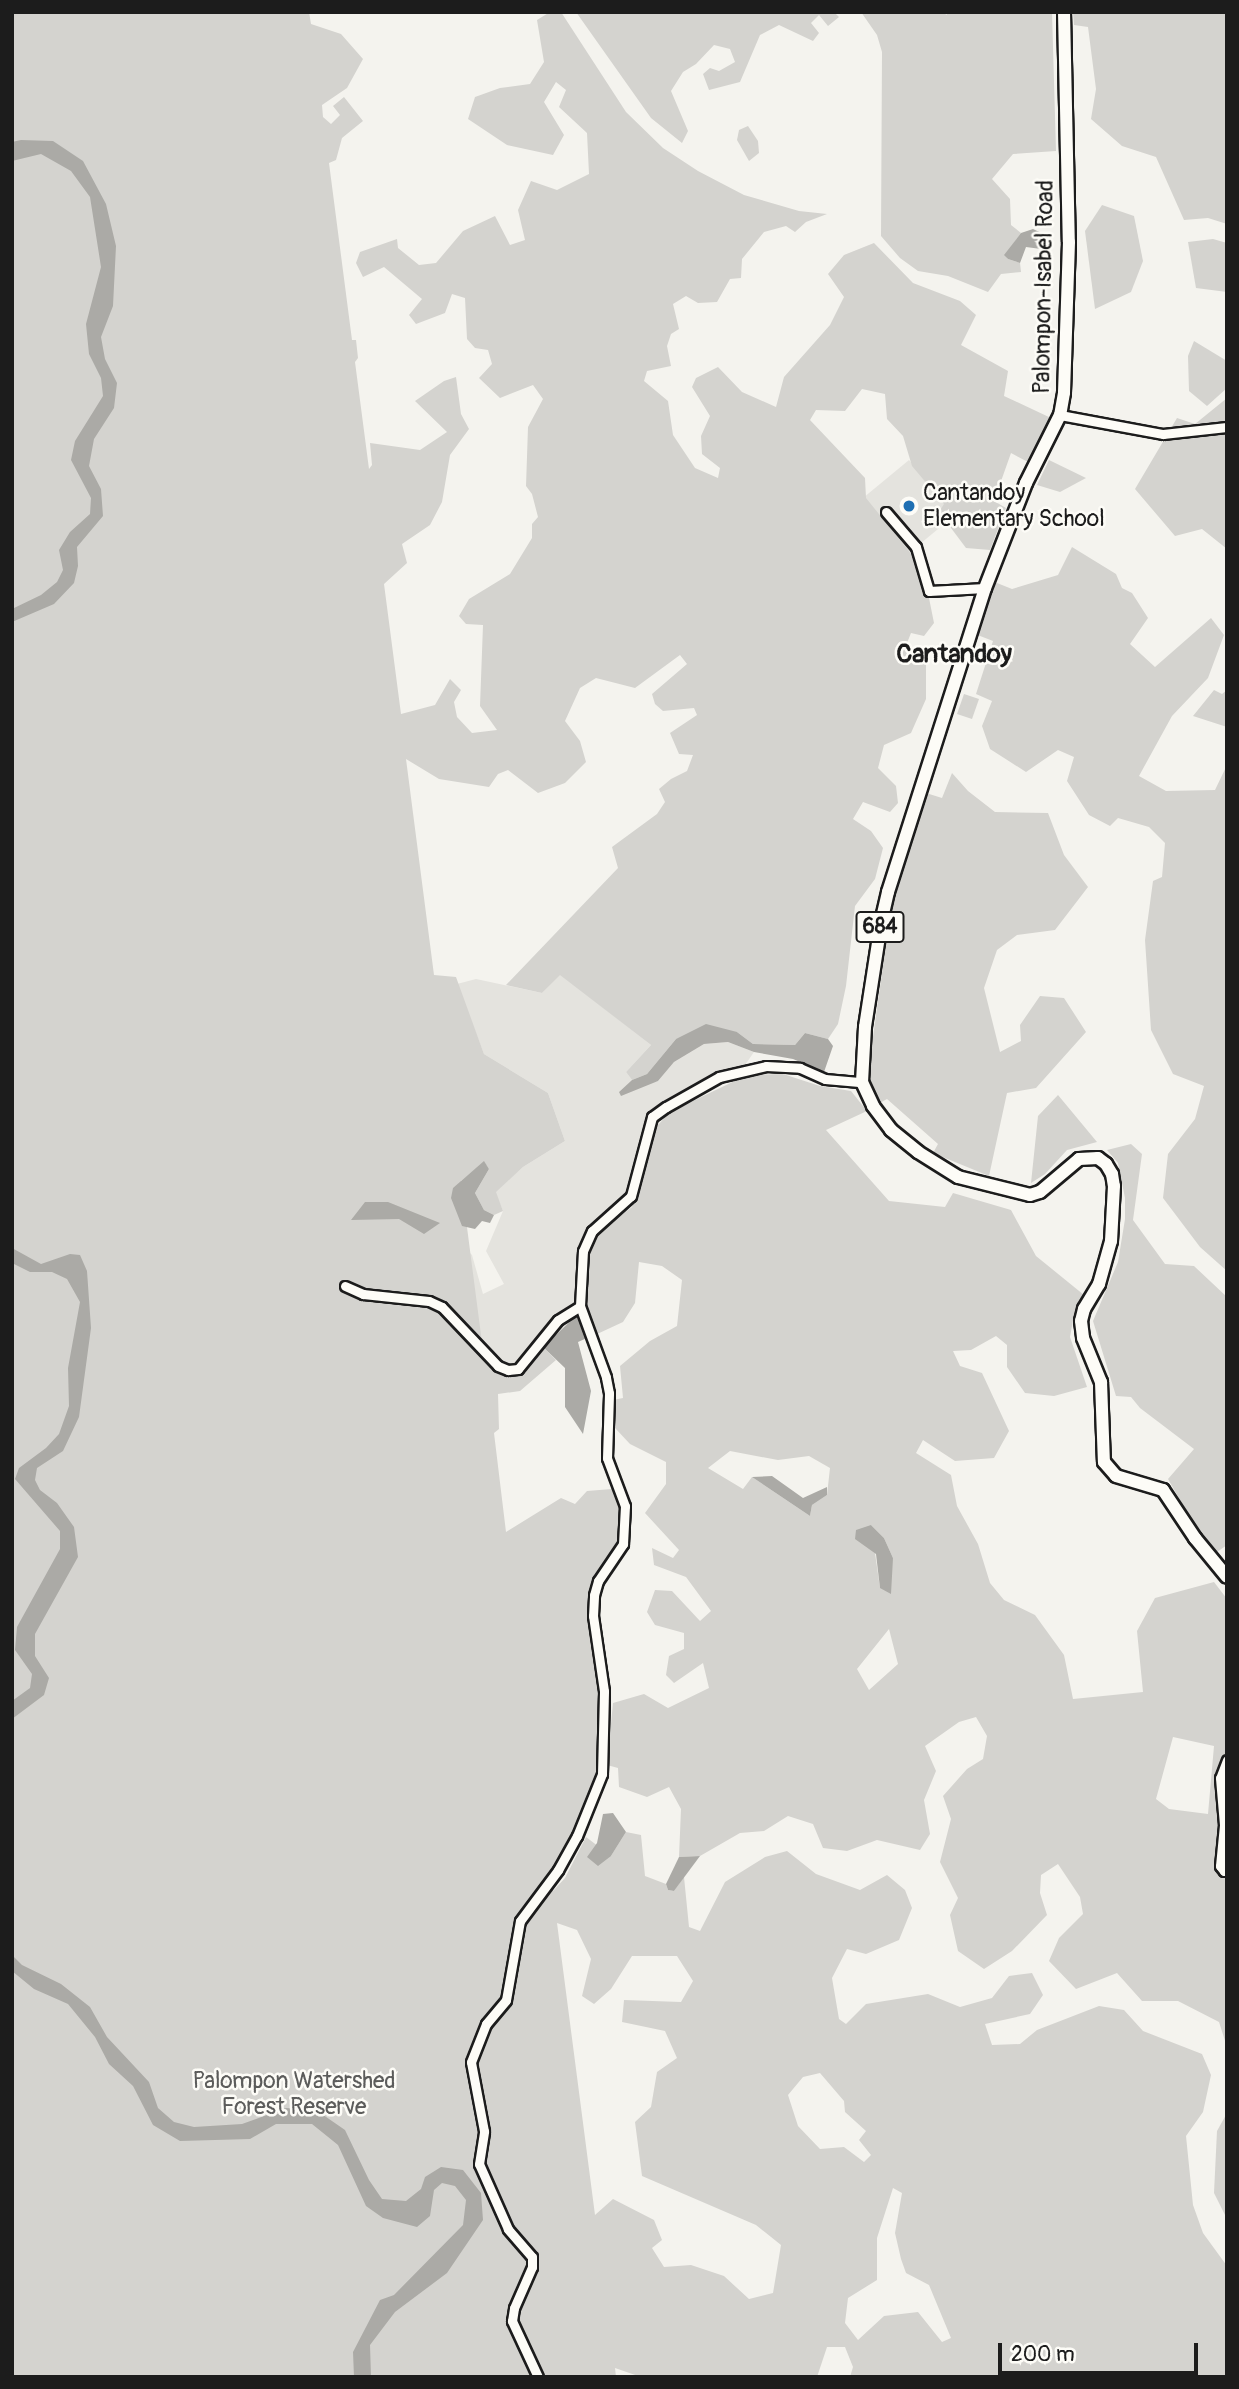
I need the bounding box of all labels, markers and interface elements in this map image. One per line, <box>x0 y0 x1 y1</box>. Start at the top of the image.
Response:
street label: Palompon-Isabel Road <box>1028 180 1060 394</box>
place label: Cantandoy Elementary School <box>923 479 1105 533</box>
marker: Cantandoy Elementary School <box>901 498 917 514</box>
district label: Cantandoy <box>896 639 1012 671</box>
road number: 684 <box>856 909 904 944</box>
park label: Palompon Watershed Forest Reserve <box>192 2067 396 2121</box>
scale bar <box>1001 2330 1200 2374</box>
text: 200 m <box>1011 2341 1075 2368</box>

